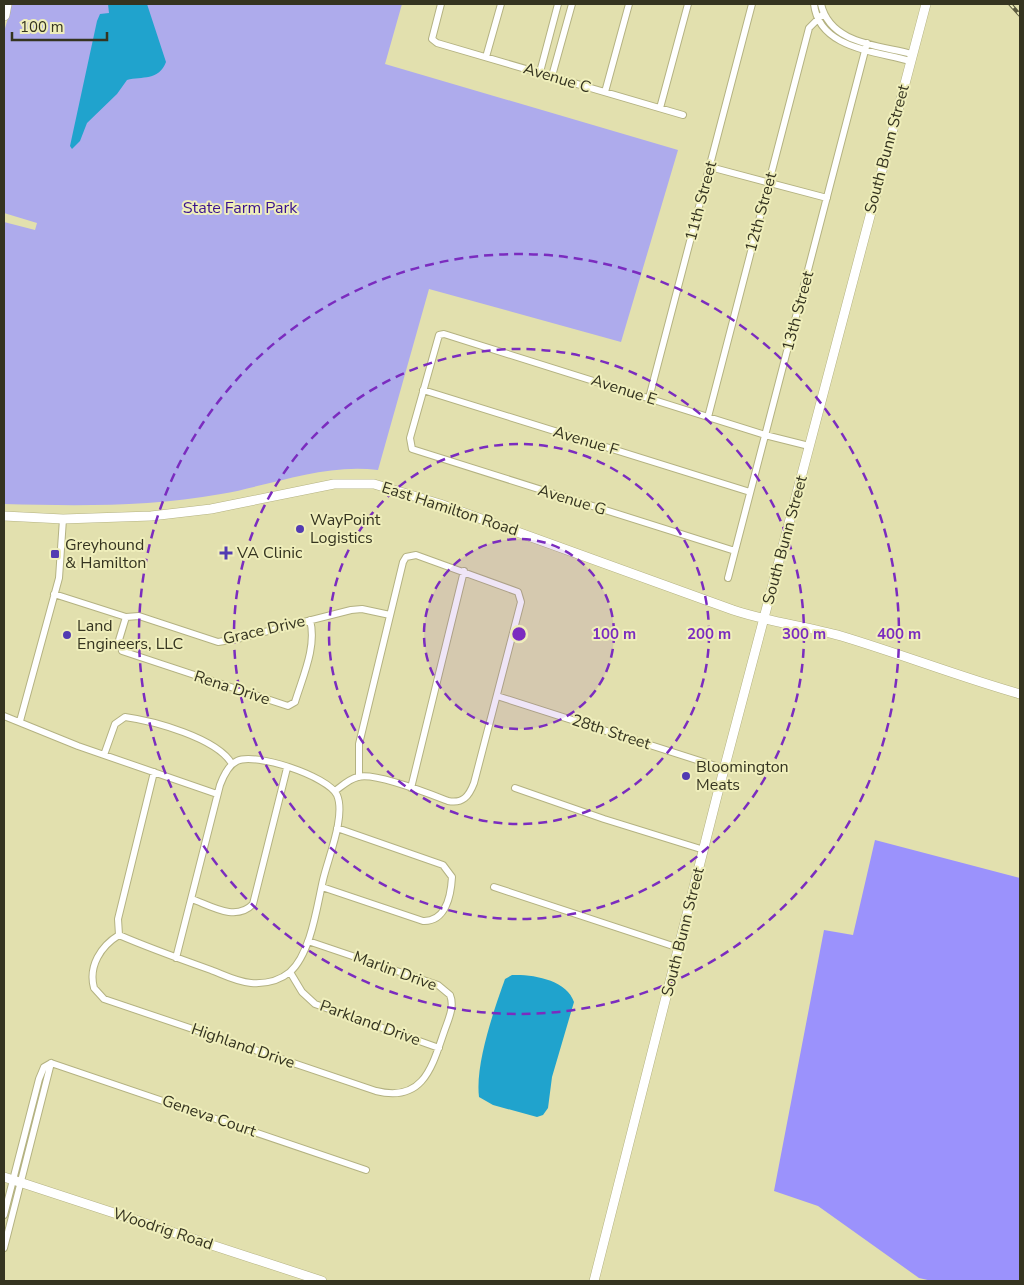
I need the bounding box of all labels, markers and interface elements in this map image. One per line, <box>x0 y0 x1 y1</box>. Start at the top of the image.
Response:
scale bar <box>12 10 108 42</box>
text: 100 m <box>20 17 64 37</box>
street label: Avenue C <box>521 57 594 99</box>
street label: South Bunn Street <box>859 82 915 216</box>
street label: 11th Street <box>680 158 722 243</box>
street label: 12th Street <box>740 169 782 254</box>
park label: State Farm Park <box>183 197 298 219</box>
street label: 13th Street <box>777 268 819 353</box>
street label: Avenue E <box>588 369 660 411</box>
street label: Avenue F <box>551 421 622 461</box>
street label: South Bunn Street <box>757 473 813 607</box>
street label: East Hamilton Road <box>379 477 521 541</box>
street label: Avenue G <box>535 479 609 521</box>
place label: WayPoint Logistics <box>310 509 381 549</box>
marker: WayPoint Logistics <box>294 523 306 535</box>
place label: Greyhound & Hamilton <box>65 534 146 574</box>
place label: VA Clinic <box>236 542 303 564</box>
marker: VA Clinic <box>219 546 233 560</box>
marker: Greyhound & Hamilton <box>49 548 61 560</box>
street label: Grace Drive <box>221 610 307 650</box>
place label: Land Engineers, LLC <box>77 615 183 655</box>
text: 100 m <box>592 624 636 644</box>
text: 200 m <box>687 624 731 644</box>
text: 300 m <box>782 624 826 644</box>
text: 400 m <box>877 624 921 644</box>
centre of rings <box>510 625 528 643</box>
marker: Land Engineers, LLC <box>61 629 73 641</box>
street label: Rena Drive <box>191 665 273 711</box>
street label: 28th Street <box>569 709 654 755</box>
place label: Bloomington Meats <box>696 756 789 796</box>
marker: Bloomington Meats <box>680 770 692 782</box>
street label: South Bunn Street <box>656 865 710 999</box>
street label: Marlin Drive <box>350 946 440 996</box>
street label: Parkland Drive <box>317 995 423 1051</box>
street label: Highland Drive <box>188 1018 298 1074</box>
street label: Geneva Court <box>159 1090 259 1143</box>
street label: Woodrig Road <box>110 1202 216 1256</box>

